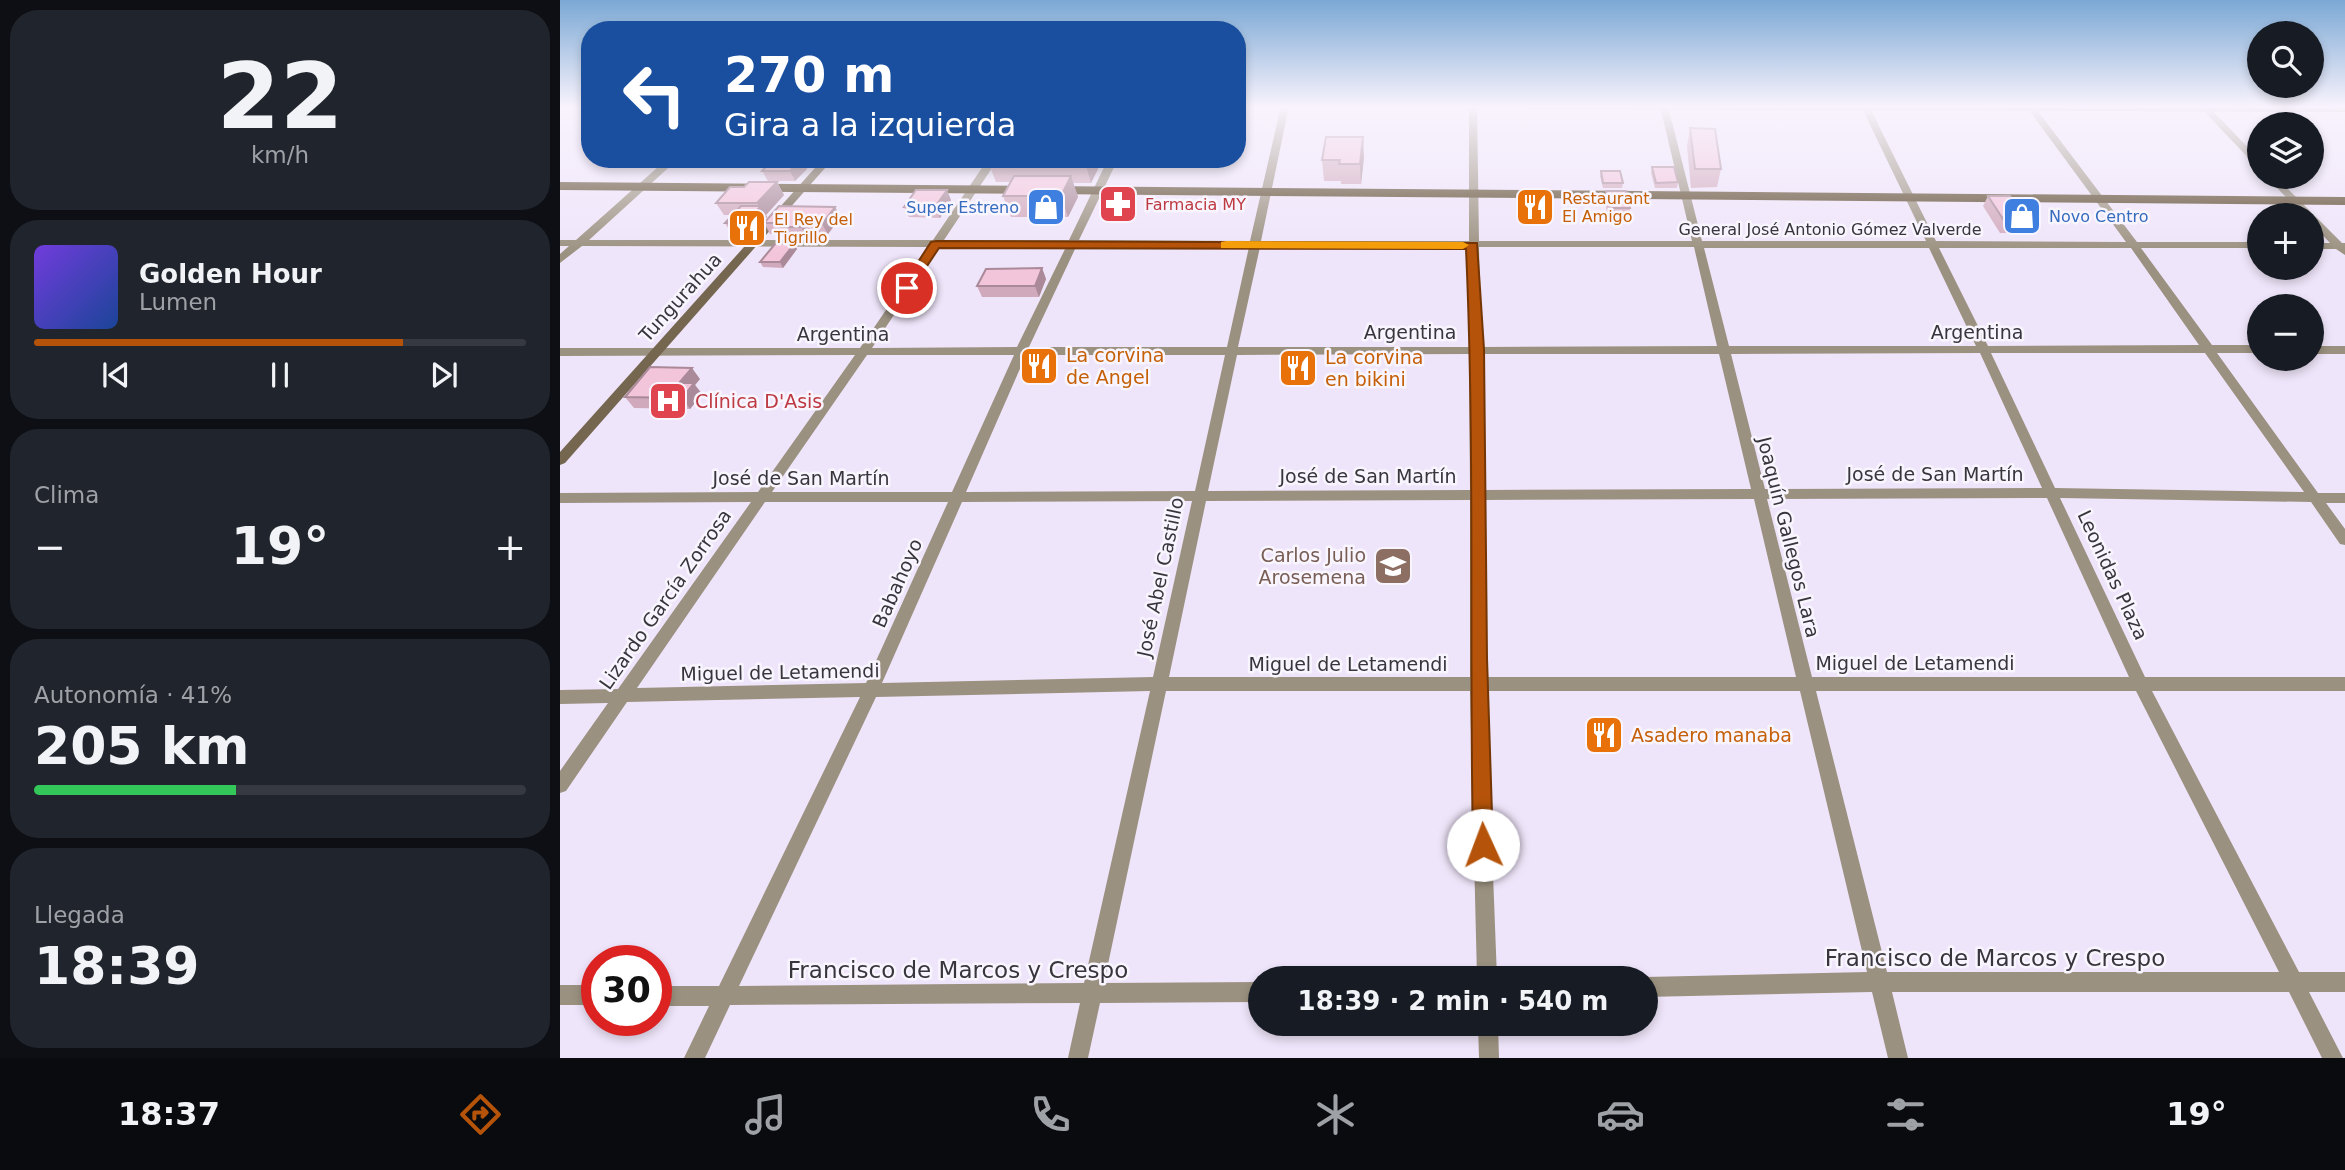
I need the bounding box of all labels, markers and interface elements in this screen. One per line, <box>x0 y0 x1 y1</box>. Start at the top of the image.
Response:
map controls <box>2247 21 2324 371</box>
button: search <box>2247 21 2324 98</box>
text: 22 <box>217 44 343 149</box>
text: 270 m <box>724 47 894 104</box>
icon: left <box>609 49 700 140</box>
text: Gira a la izquierda <box>724 106 1016 144</box>
button: layers <box>2247 112 2324 189</box>
text: km/h <box>251 142 309 168</box>
pharmacy icon: Farmacia MY <box>1097 183 1139 225</box>
shop icon: Super Estreno <box>1025 186 1067 228</box>
restaurant icon: Restaurant El Amigo <box>1514 186 1556 228</box>
place label: Restaurant El Amigo <box>1562 189 1650 226</box>
place label: Farmacia MY <box>1145 195 1246 214</box>
shop icon: Novo Centro <box>2001 195 2043 237</box>
place label: Super Estreno <box>906 198 1019 217</box>
button: + <box>2247 203 2324 280</box>
restaurant icon: El Rey del Tigrillo <box>726 207 768 249</box>
place label: Novo Centro <box>2049 207 2149 226</box>
place label: El Rey del Tigrillo <box>773 210 853 247</box>
street label: General José Antonio Gómez Valverde <box>1678 220 1982 239</box>
street label: Tungurahua <box>634 248 726 347</box>
pin <box>877 258 937 318</box>
text: Golden Hour <box>139 259 322 289</box>
icon: arrive <box>888 269 926 307</box>
text: Lumen <box>139 289 217 315</box>
button: − <box>2247 294 2324 371</box>
street label: Argentina <box>1364 321 1456 343</box>
street label: Argentina <box>1931 321 2023 343</box>
street label: Argentina <box>797 323 889 345</box>
place label: La corvina de Angel <box>1066 344 1164 388</box>
restaurant icon: La corvina de Angel <box>1018 345 1060 387</box>
place label: La corvina en bikini <box>1325 346 1423 390</box>
restaurant icon: La corvina en bikini <box>1277 347 1319 389</box>
icon: previous <box>97 356 135 394</box>
icon: pause <box>261 356 299 394</box>
icon: next <box>425 356 463 394</box>
hospital icon: Clínica D'Asis <box>647 380 689 422</box>
place label: Clínica D'Asis <box>695 390 822 412</box>
street label: Joaquín Gallegos Lara <box>1753 433 1825 640</box>
street label: José de San Martín <box>1845 463 2024 485</box>
street label: José de San Martín <box>1278 465 1457 487</box>
street label: José de San Martín <box>711 467 890 489</box>
text: Clima <box>34 482 99 508</box>
street label: José Abel Castillo <box>1132 495 1188 660</box>
street label: Lizardo García Zorrosa <box>594 505 736 693</box>
street label: Leonidas Plaza <box>2073 507 2153 643</box>
text: 19° <box>231 516 329 576</box>
text: − <box>34 525 66 569</box>
text: + <box>494 525 526 569</box>
street label: Babahoyo <box>868 535 926 631</box>
place label: Carlos Julio Arosemena <box>1259 544 1366 588</box>
school or university icon: Carlos Julio Arosemena <box>1372 545 1414 587</box>
street label: Miguel de Letamendi <box>1815 652 2015 674</box>
street label: Miguel de Letamendi <box>1248 653 1448 675</box>
street label: Miguel de Letamendi <box>680 659 880 685</box>
text: Autonomía · 41% <box>34 682 232 708</box>
restaurant icon: Asadero manaba <box>1583 714 1625 756</box>
text: 205 km <box>34 716 249 776</box>
place label: Asadero manaba <box>1631 724 1792 746</box>
position arrow <box>1446 808 1520 882</box>
text: Llegada <box>34 902 125 928</box>
text: 18:39 <box>34 936 200 996</box>
speed limit sign: 30 <box>581 945 672 1036</box>
street label: Francisco de Marcos y Crespo <box>1825 945 2165 971</box>
street label: Francisco de Marcos y Crespo <box>788 957 1128 983</box>
text: 18:39 · 2 min · 540 m <box>1298 986 1608 1016</box>
icon: directions <box>456 1090 505 1139</box>
icon: music <box>741 1090 790 1139</box>
icon: phone <box>1026 1090 1075 1139</box>
icon: climate <box>1311 1090 1360 1139</box>
icon: car <box>1596 1090 1645 1139</box>
icon: filters <box>1881 1090 1930 1139</box>
text: 18:37 <box>118 1095 220 1133</box>
text: 19° <box>2166 1095 2227 1133</box>

